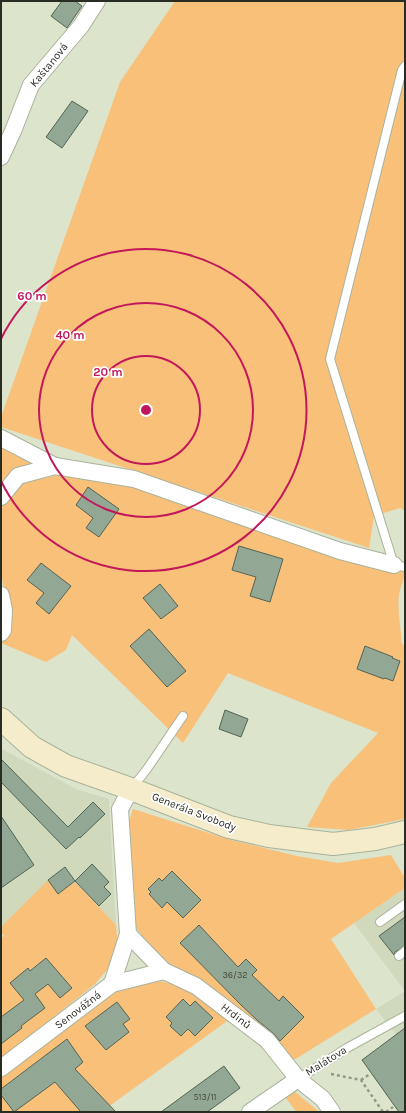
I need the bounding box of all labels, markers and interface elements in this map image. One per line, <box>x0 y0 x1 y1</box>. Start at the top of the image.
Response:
street label: Kaštanová <box>27 40 71 90</box>
text: 60 m <box>17 289 47 303</box>
text: 40 m <box>55 328 85 342</box>
text: 20 m <box>93 365 123 379</box>
centre of rings <box>139 403 153 417</box>
street label: Generála Svobody <box>150 790 238 834</box>
house number: 36/32 <box>223 970 247 980</box>
street label: Senovážná <box>52 988 104 1032</box>
street label: Hrdinů <box>218 1000 254 1032</box>
street label: Malátova <box>303 1043 349 1079</box>
house number: 513/11 <box>193 1092 217 1102</box>

